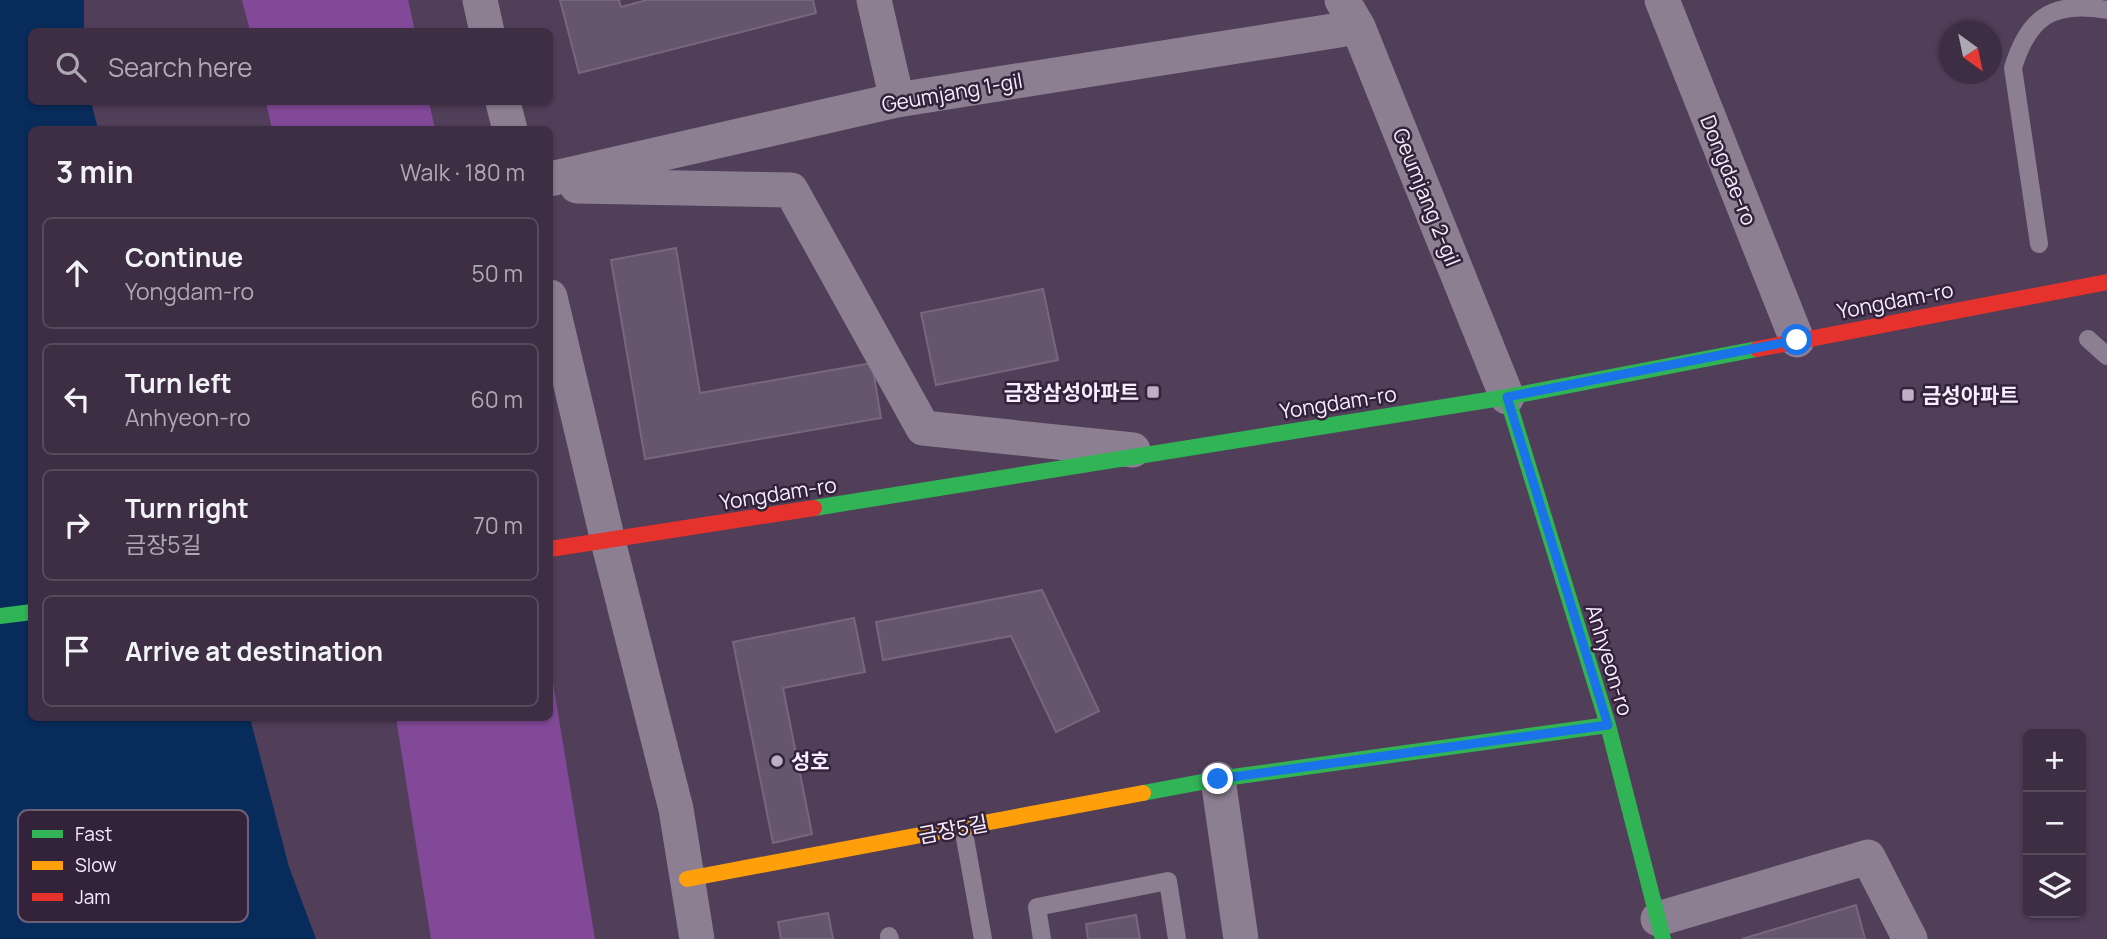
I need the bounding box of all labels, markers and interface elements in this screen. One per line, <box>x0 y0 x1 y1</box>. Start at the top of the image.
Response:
north arrow <box>1939 21 2002 84</box>
search box <box>28 28 553 105</box>
icon: search <box>52 48 90 86</box>
text: Search here <box>108 49 253 85</box>
street label: Geumjang 1-gil <box>879 66 1025 118</box>
street label: Dongdae-ro <box>1694 111 1764 229</box>
street label: Geumjang 2-gil <box>1387 124 1467 270</box>
text: 3 min <box>56 151 134 192</box>
text: Walk · 180 m <box>400 156 525 188</box>
text: Continue <box>125 239 243 275</box>
icon: ahead <box>58 254 96 292</box>
text: 50 m <box>472 257 523 289</box>
text: Yongdam-ro <box>125 275 254 307</box>
street label: Yongdam-ro <box>1834 275 1956 325</box>
route start <box>1781 324 1812 355</box>
text: Turn left <box>125 365 232 401</box>
place label: 금장삼성아파트 <box>1004 378 1139 406</box>
street label: Yongdam-ro <box>1278 379 1398 425</box>
icon: left <box>58 380 96 418</box>
place label: 금성아파트 <box>1922 381 2019 409</box>
text: 60 m <box>471 383 523 415</box>
marker: 금장삼성아파트 <box>1145 384 1161 400</box>
marker: 금성아파트 <box>1900 387 1916 403</box>
text: Anhyeon-ro <box>125 401 251 433</box>
street label: Yongdam-ro <box>718 470 838 516</box>
text: Turn right <box>125 490 249 526</box>
icon: right <box>58 506 96 544</box>
text: 70 m <box>473 509 523 541</box>
text: 금장5길 <box>125 528 202 560</box>
street label: Anhyeon-ro <box>1580 601 1640 719</box>
icon: arrive <box>58 632 96 670</box>
text: Arrive at destination <box>125 633 383 669</box>
map controls <box>2023 729 2086 918</box>
button: + <box>2023 729 2086 792</box>
place label: 성호 <box>791 747 830 775</box>
marker: 성호 <box>769 753 785 769</box>
route end <box>1202 763 1233 794</box>
button: − <box>2023 792 2086 855</box>
street label: 금장5길 <box>916 809 990 849</box>
legend <box>18 810 248 922</box>
text: Fast <box>75 821 112 847</box>
text: Slow <box>75 852 117 878</box>
button: layers <box>2023 855 2086 918</box>
text: Jam <box>75 884 110 910</box>

